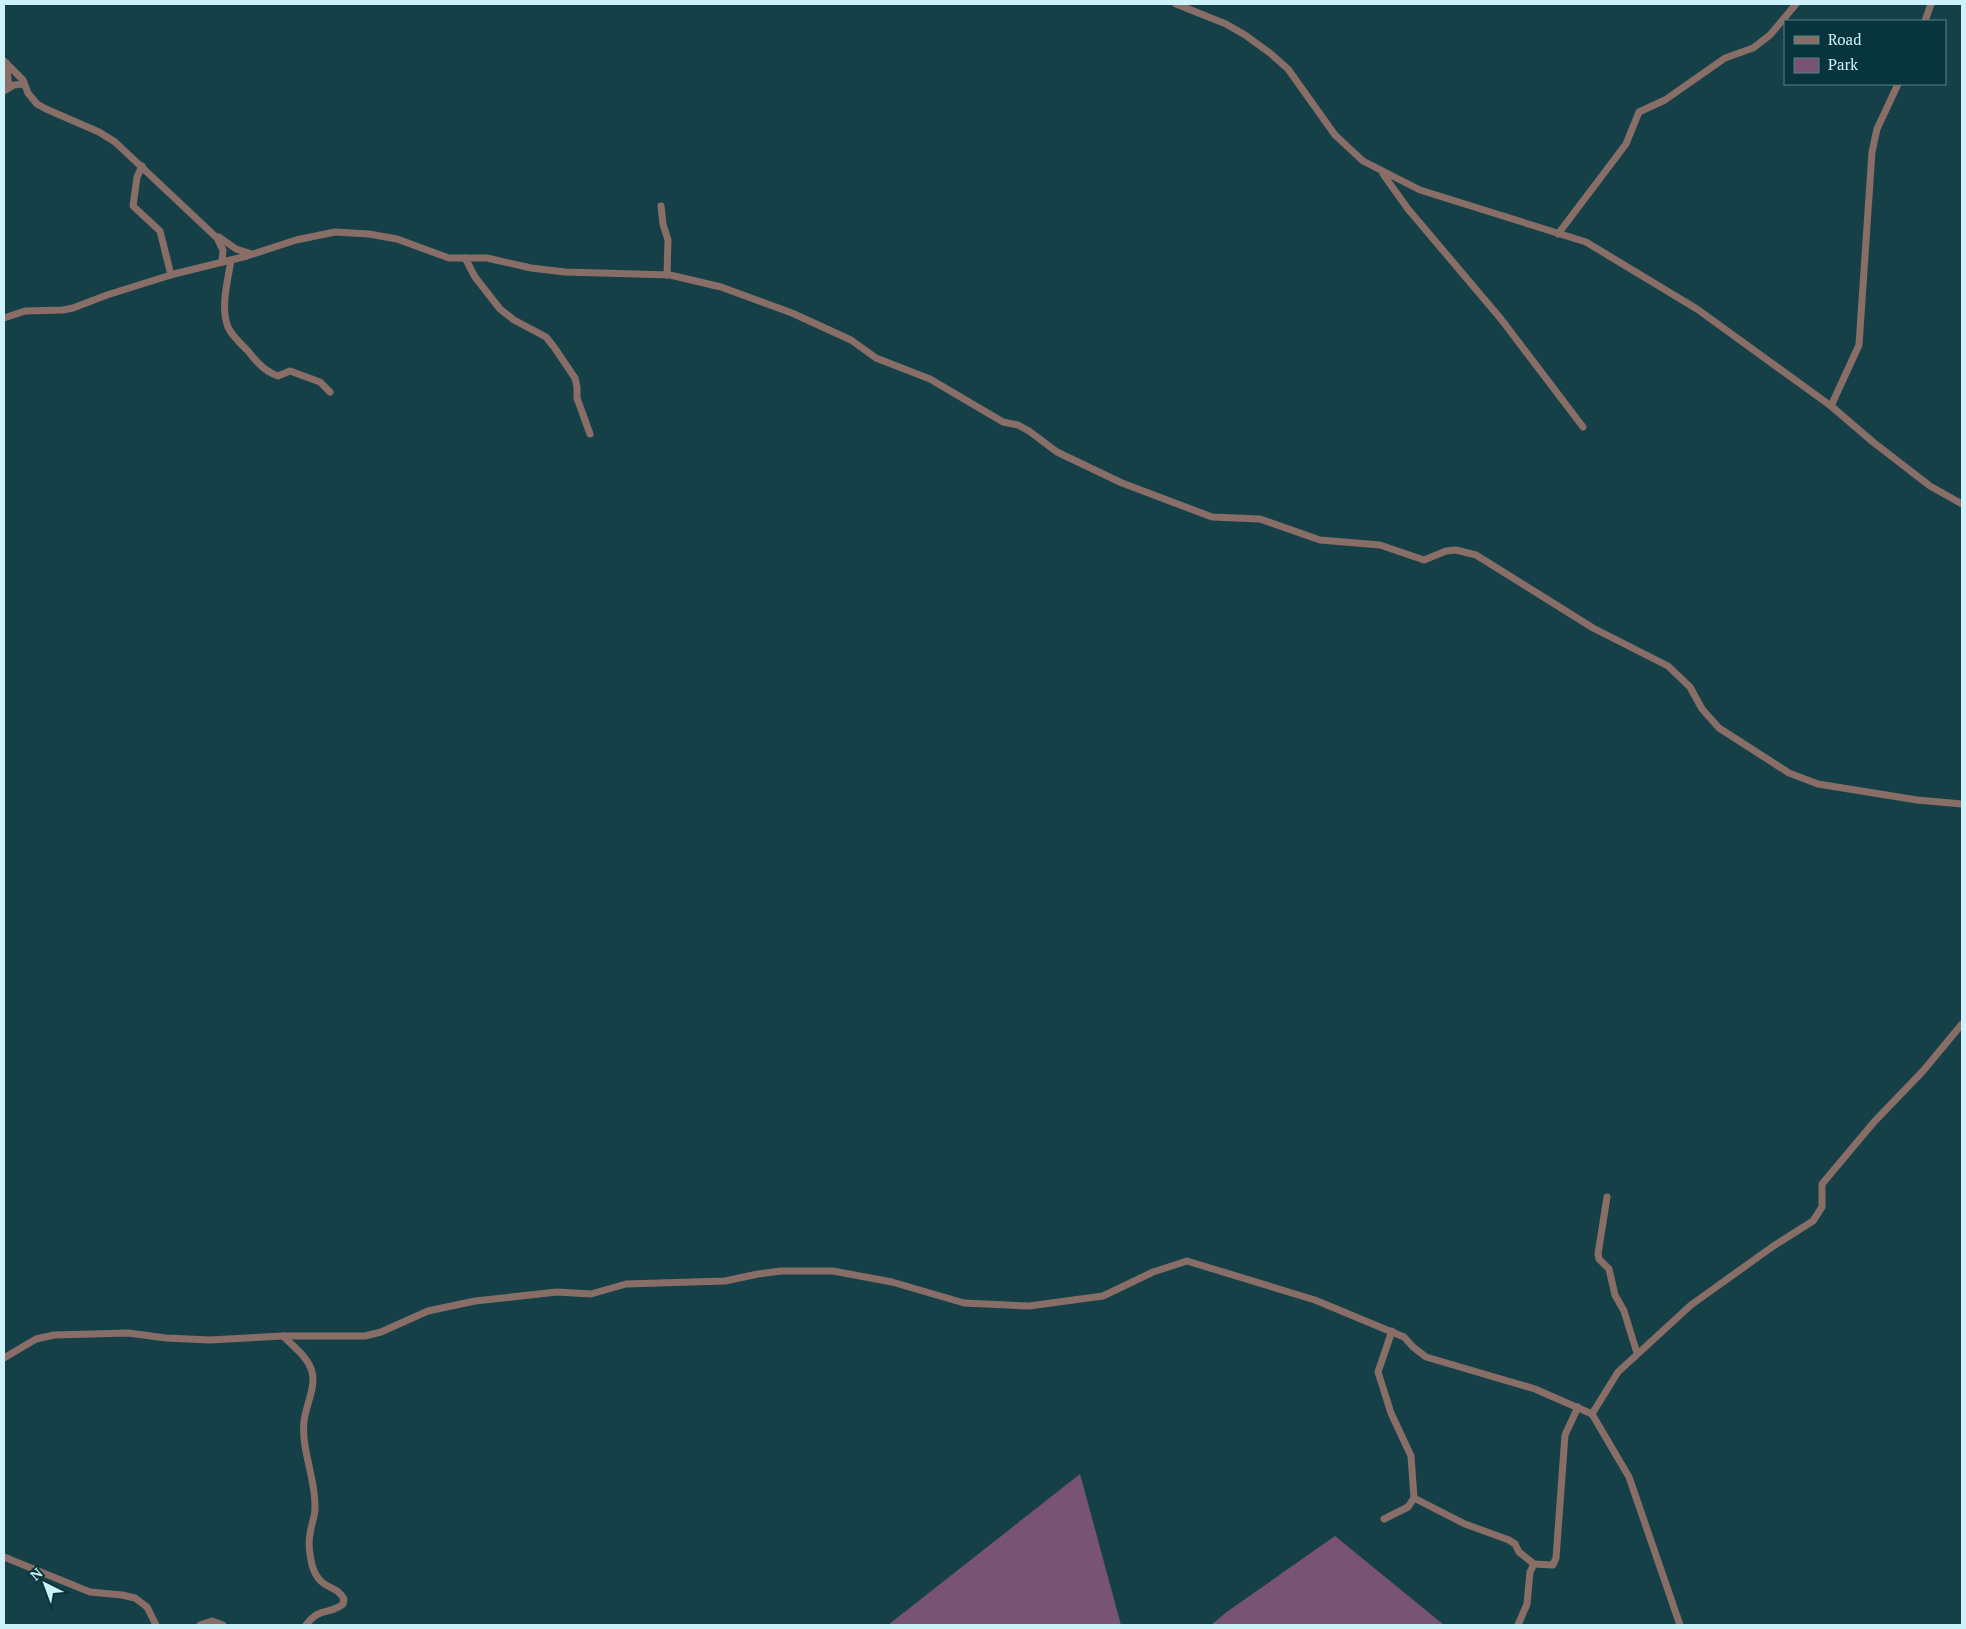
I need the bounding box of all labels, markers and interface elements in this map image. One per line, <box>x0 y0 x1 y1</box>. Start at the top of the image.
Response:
legend <box>1784 20 1946 85</box>
text: Road <box>1828 29 1861 49</box>
text: Park <box>1828 54 1858 74</box>
north arrow <box>20 1559 70 1609</box>
text: N <box>26 1563 47 1585</box>

